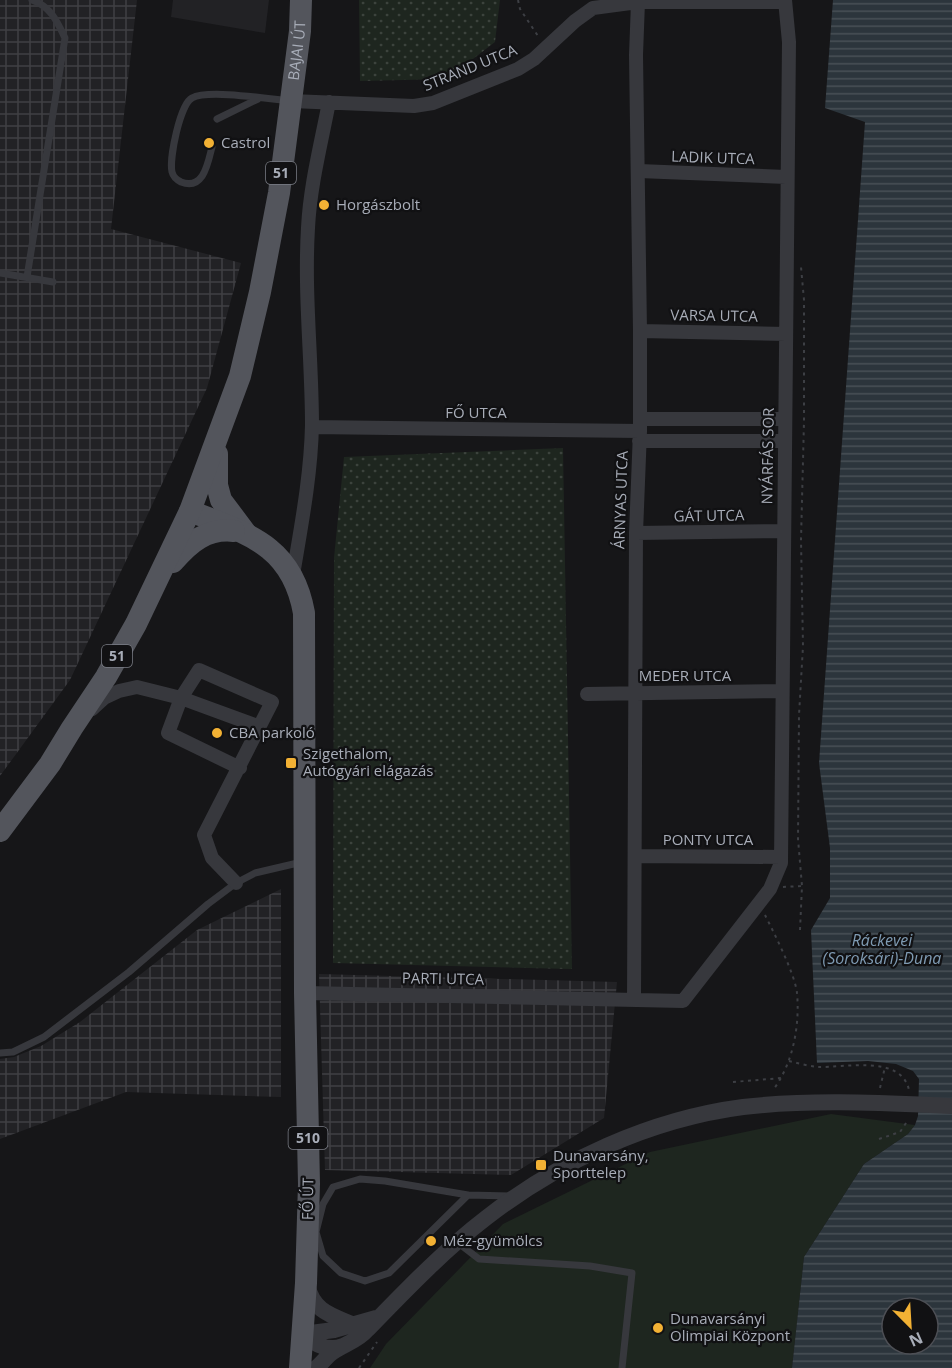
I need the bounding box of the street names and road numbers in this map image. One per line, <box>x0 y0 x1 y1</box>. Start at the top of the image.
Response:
street label: BAJAI ÚT <box>283 20 309 81</box>
street label: STRAND UTCA <box>420 39 520 95</box>
street label: LADIK UTCA <box>671 146 756 168</box>
road number: 51 <box>266 162 296 184</box>
street label: VARSA UTCA <box>670 304 758 326</box>
street label: FŐ UTCA <box>445 402 507 422</box>
street label: NYÁRFÁS SOR <box>756 407 778 505</box>
street label: ÁRNYAS UTCA <box>608 450 632 549</box>
street label: GÁT UTCA <box>673 504 745 526</box>
road number: 51 <box>102 645 132 667</box>
street label: MEDER UTCA <box>639 665 732 685</box>
street label: PONTY UTCA <box>663 829 754 849</box>
street label: PARTI UTCA <box>402 967 485 989</box>
road number: 510 <box>288 1127 328 1149</box>
street label: FŐ ÚT <box>297 1177 317 1220</box>

